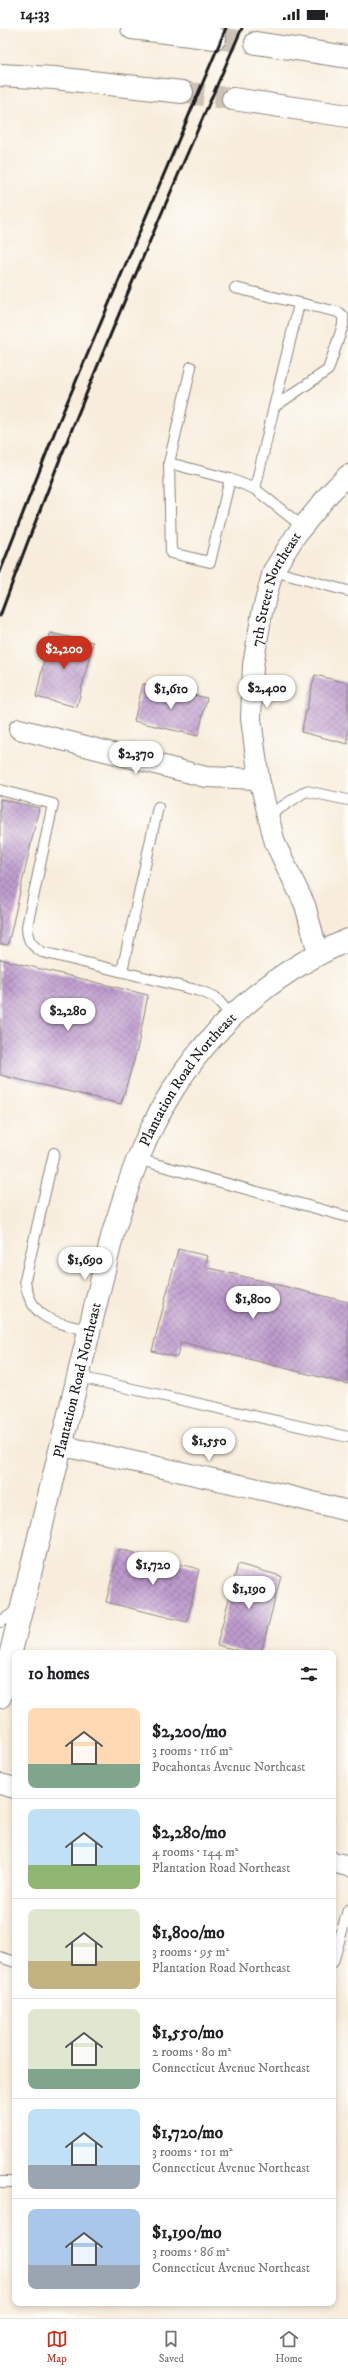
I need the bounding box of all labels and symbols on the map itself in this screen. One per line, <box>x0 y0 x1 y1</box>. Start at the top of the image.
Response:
street label: 7th Street Northeast <box>247 528 305 648</box>
pin: $2,200 <box>31 636 97 670</box>
pin: $2,400 <box>234 675 300 709</box>
pin: $1,610 <box>138 676 204 710</box>
pin: $2,370 <box>103 741 169 775</box>
pin: $2,280 <box>35 998 101 1032</box>
street label: Plantation Road Northeast <box>135 1008 240 1149</box>
pin: $1,690 <box>52 1247 118 1281</box>
pin: $1,800 <box>220 1286 286 1320</box>
street label: Plantation Road Northeast <box>49 1300 105 1460</box>
pin: $1,550 <box>176 1428 242 1462</box>
pin: $1,720 <box>120 1552 186 1586</box>
pin: $1,190 <box>216 1576 282 1610</box>

